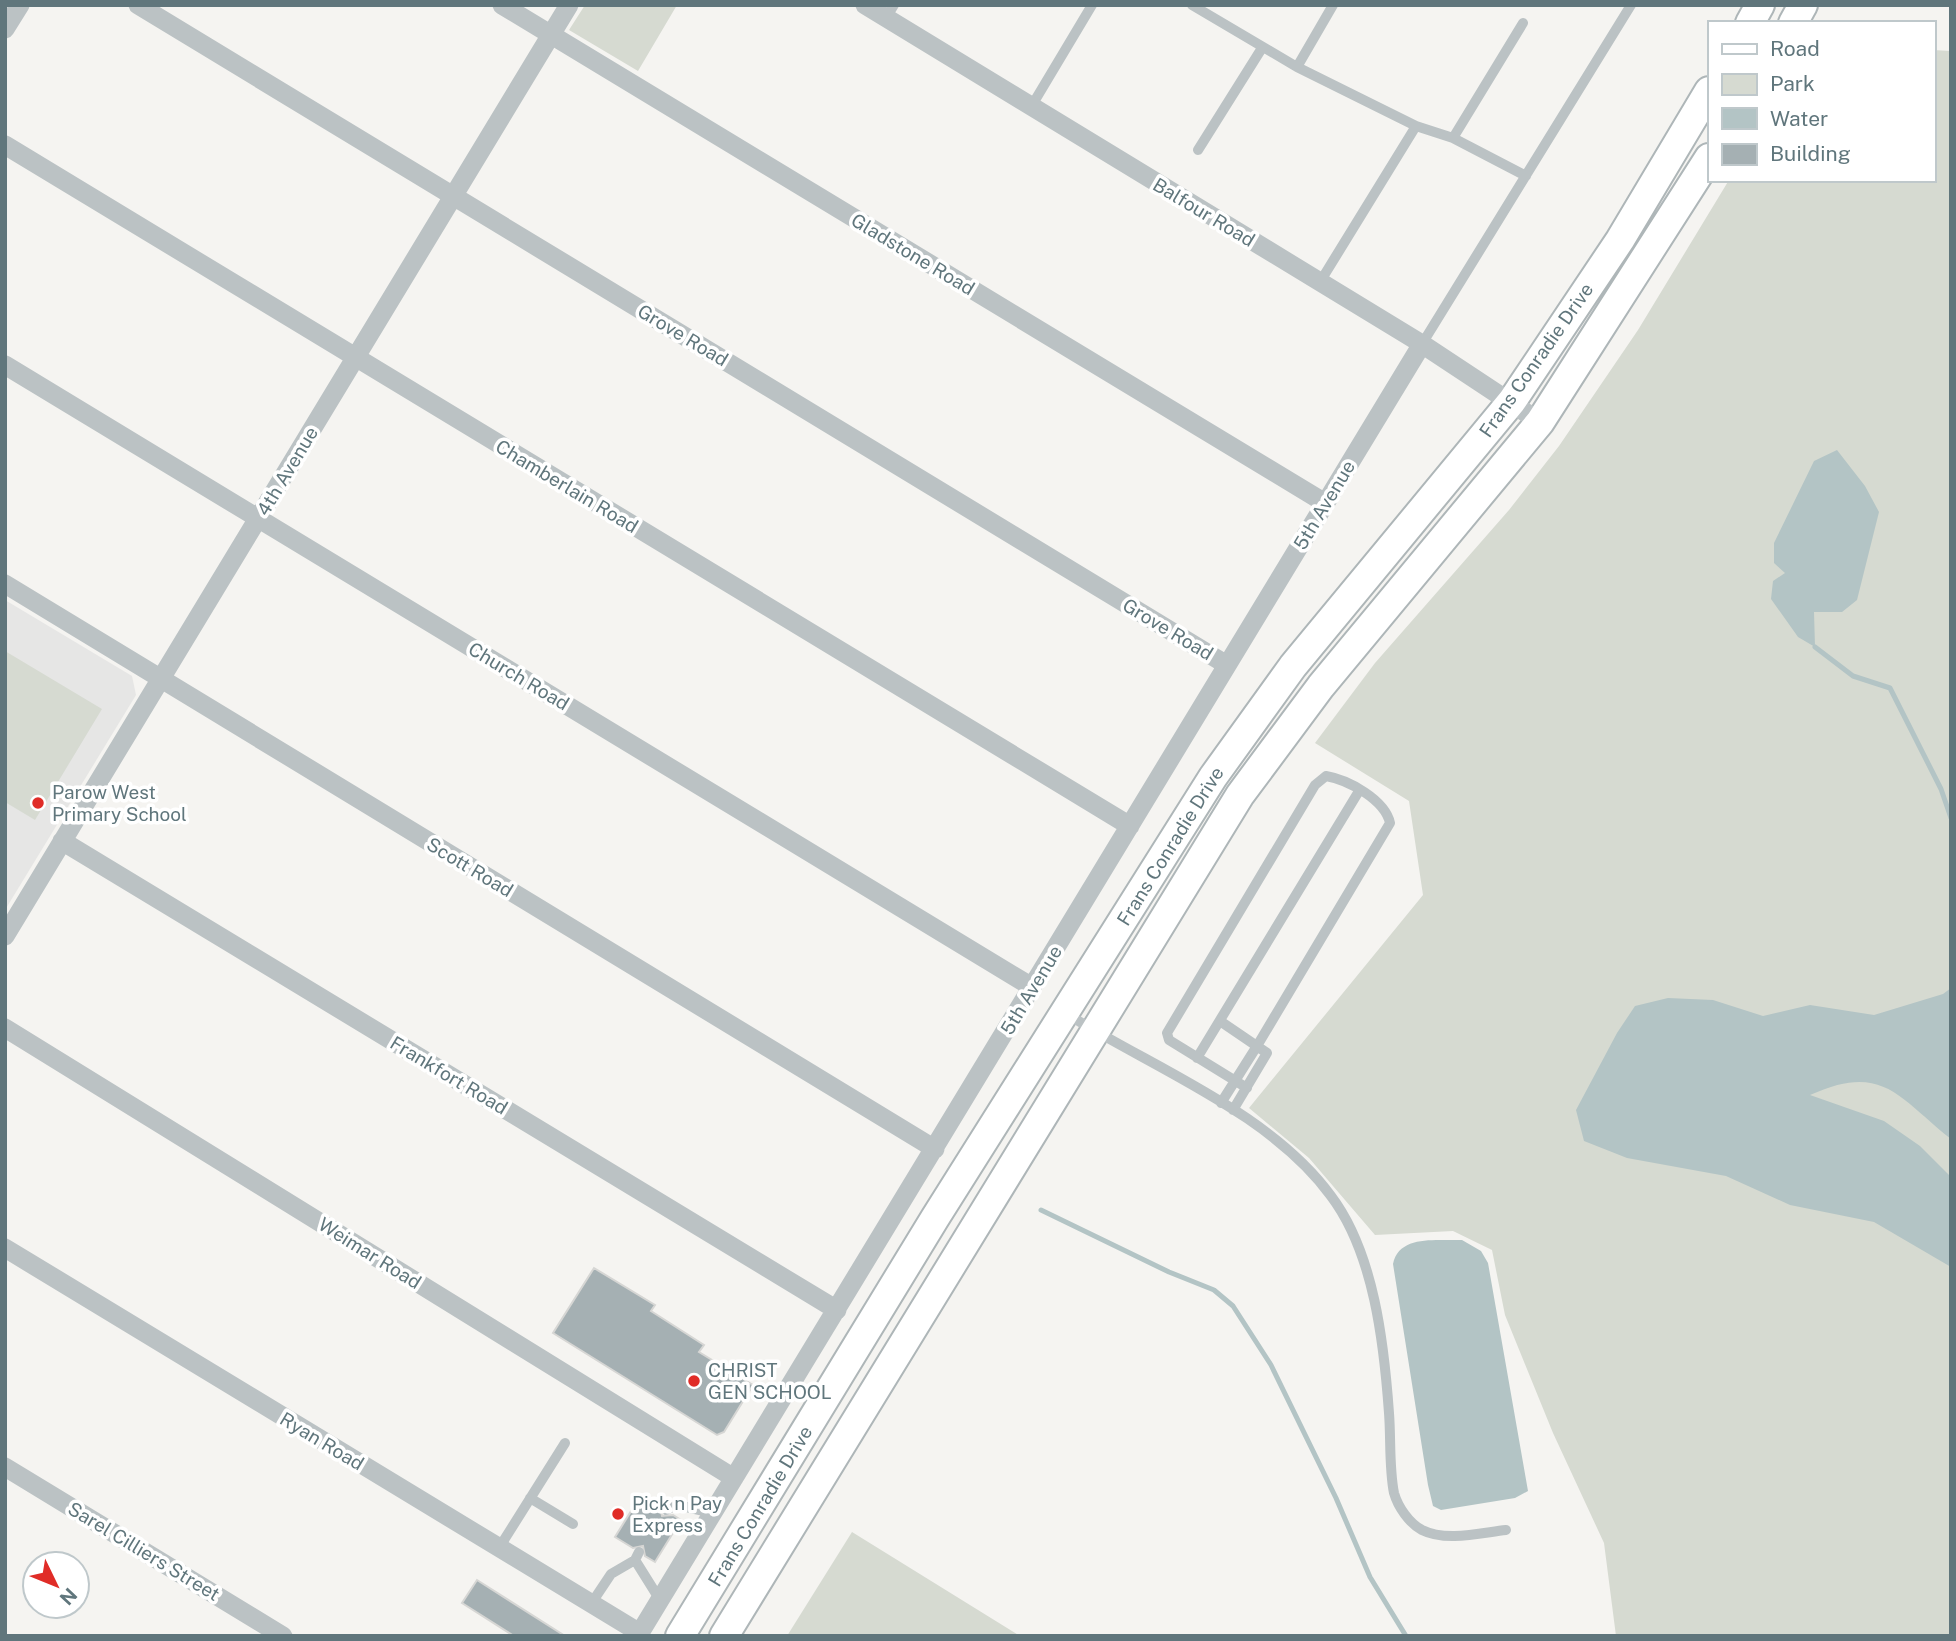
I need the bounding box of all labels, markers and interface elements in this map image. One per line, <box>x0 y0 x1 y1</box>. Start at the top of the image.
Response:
legend <box>1708 21 1935 182</box>
text: Road <box>1770 36 1820 61</box>
text: Park <box>1770 71 1815 96</box>
text: Water <box>1770 106 1828 131</box>
text: Building <box>1770 141 1851 166</box>
street label: Balfour Road <box>1149 173 1259 251</box>
street label: Gladstone Road <box>847 209 979 299</box>
street label: Frans Conradie Drive <box>1474 279 1598 441</box>
street label: Grove Road <box>634 299 732 371</box>
street label: 4th Avenue <box>252 422 322 520</box>
street label: Chamberlain Road <box>492 435 642 537</box>
street label: 5th Avenue <box>1289 456 1359 554</box>
street label: Grove Road <box>1119 593 1217 665</box>
street label: Church Road <box>465 637 573 715</box>
street label: Frans Conradie Drive <box>1112 763 1228 929</box>
place label: Parow West Primary School <box>52 781 187 825</box>
marker: Parow West Primary School <box>30 795 46 811</box>
street label: Scott Road <box>423 833 517 901</box>
street label: 5th Avenue <box>996 941 1066 1039</box>
street label: Frankfort Road <box>386 1031 512 1119</box>
street label: Weimar Road <box>315 1213 425 1293</box>
place label: CHRIST GEN SCHOOL <box>708 1359 832 1403</box>
marker: CHRIST GEN SCHOOL <box>686 1373 702 1389</box>
street label: Ryan Road <box>276 1407 368 1475</box>
street label: Frans Conradie Drive <box>703 1422 817 1590</box>
place label: Pick n Pay Express <box>632 1492 722 1536</box>
street label: Sarel Cilliers Street <box>64 1497 224 1605</box>
marker: Pick n Pay Express <box>610 1506 626 1522</box>
north arrow <box>21 1550 91 1620</box>
text: N <box>55 1584 82 1610</box>

